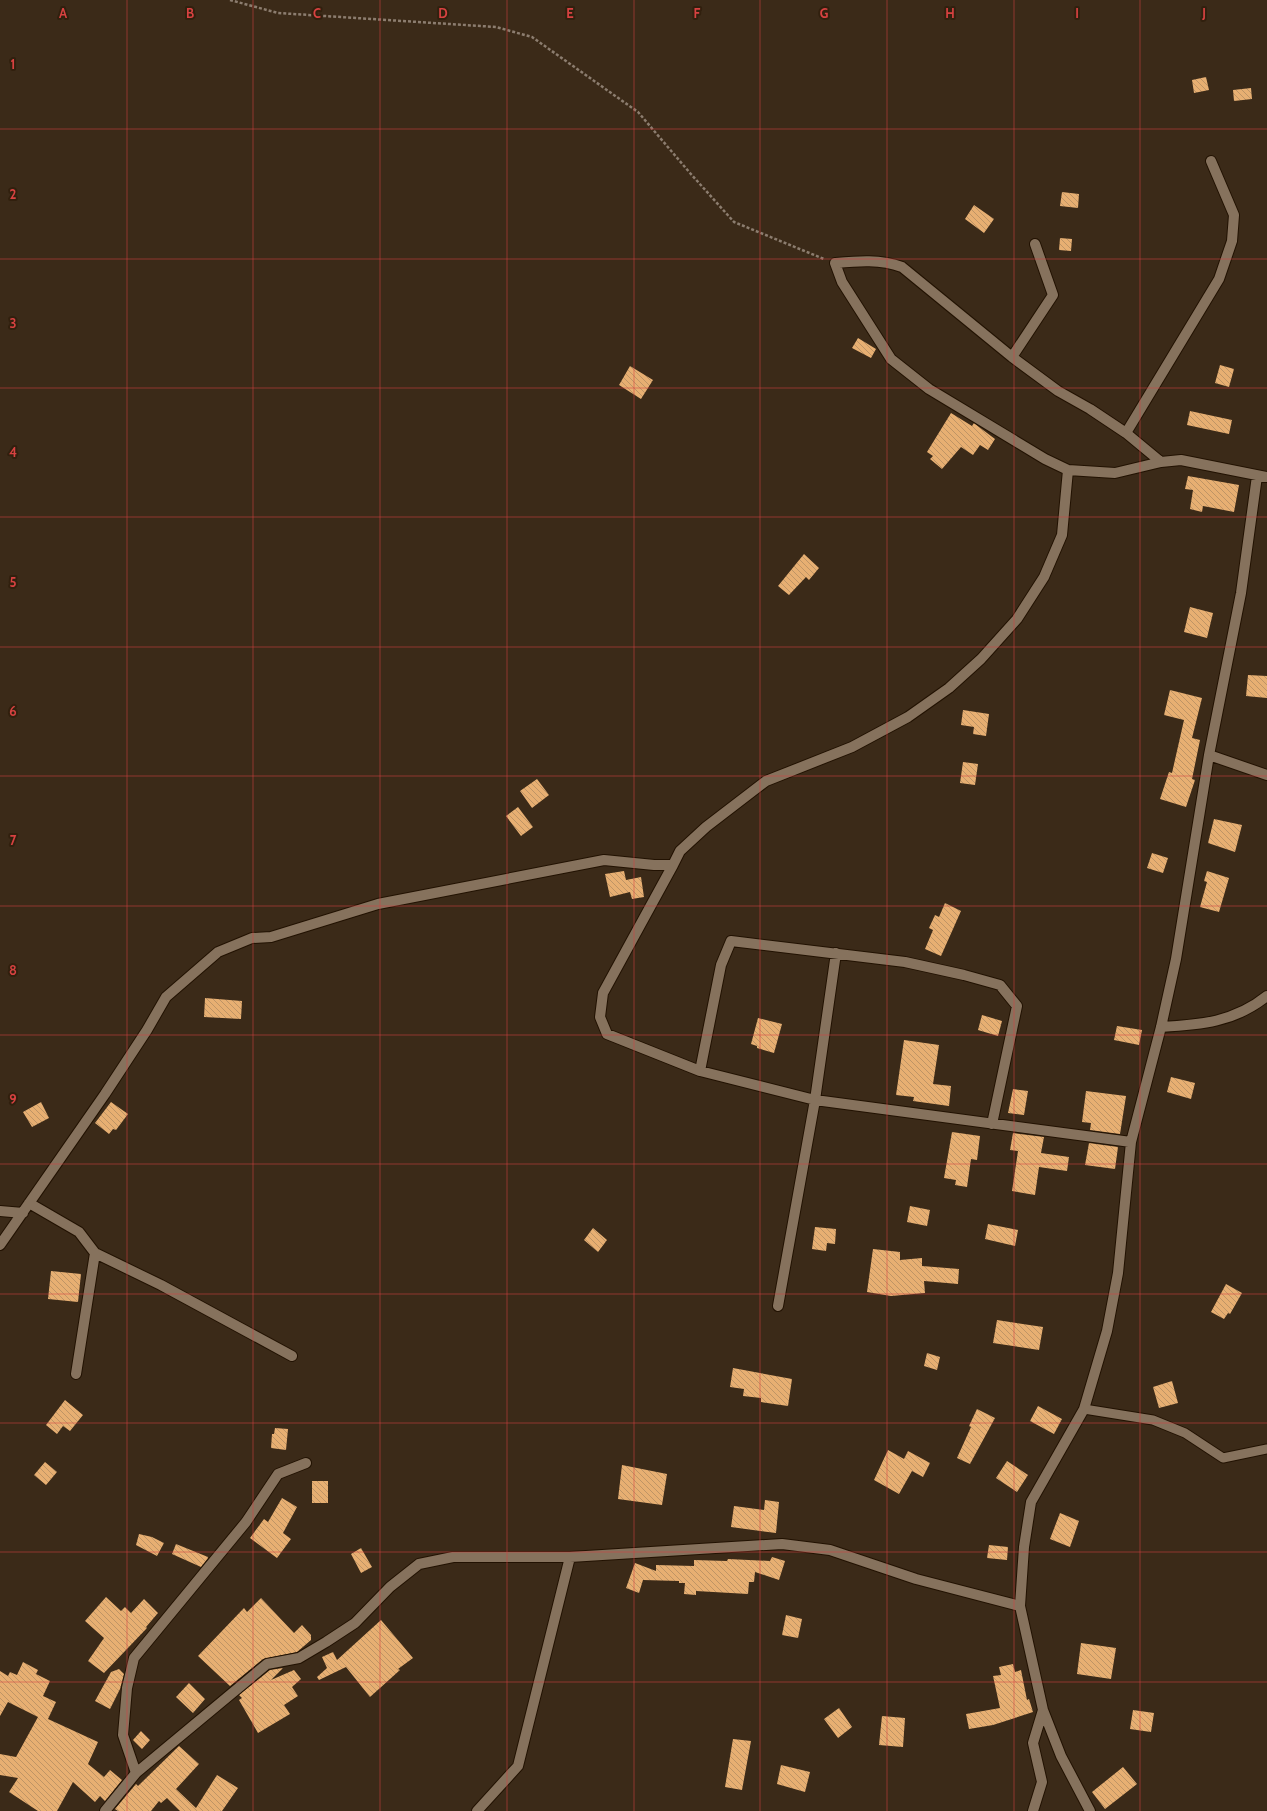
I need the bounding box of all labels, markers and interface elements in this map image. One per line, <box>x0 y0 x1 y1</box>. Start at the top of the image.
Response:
text: A <box>59 5 68 21</box>
text: B <box>186 5 194 21</box>
text: C <box>313 5 321 21</box>
text: D <box>438 5 448 21</box>
text: E <box>566 5 574 21</box>
text: F <box>694 5 701 21</box>
text: G <box>820 5 829 21</box>
text: H <box>945 5 955 21</box>
text: I <box>1075 5 1079 21</box>
text: J <box>1201 5 1206 21</box>
text: 1 <box>11 56 15 72</box>
text: 2 <box>10 186 17 202</box>
text: 3 <box>9 315 17 331</box>
text: 4 <box>9 444 17 460</box>
text: 5 <box>10 574 17 590</box>
text: 6 <box>9 703 17 719</box>
text: 7 <box>10 832 17 848</box>
text: 8 <box>9 962 17 978</box>
text: 9 <box>9 1091 17 1107</box>

